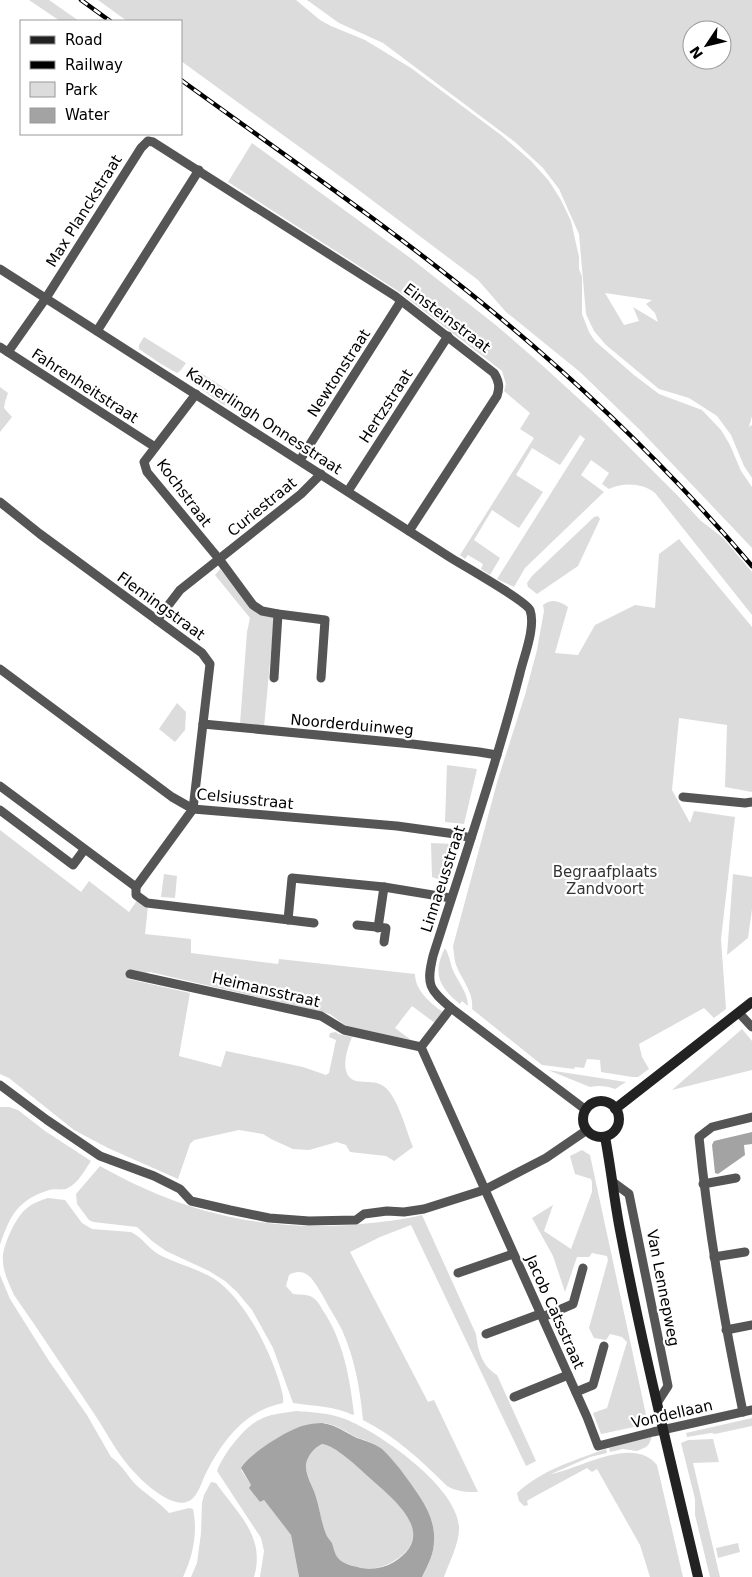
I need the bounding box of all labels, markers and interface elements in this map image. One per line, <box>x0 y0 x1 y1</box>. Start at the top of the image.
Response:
legend <box>20 20 182 135</box>
north arrow <box>682 20 732 70</box>
text: Road <box>65 31 103 49</box>
text: N <box>686 43 706 62</box>
text: Railway <box>65 56 123 74</box>
text: Park <box>65 81 98 99</box>
text: Water <box>65 106 110 124</box>
street label: Max Planckstraat <box>42 152 126 270</box>
street label: Einsteinstraat <box>400 280 494 357</box>
street label: Newtonstraat <box>304 325 374 420</box>
street label: Fahrenheitstraat <box>28 345 142 427</box>
street label: Kamerlingh Onnesstraat <box>183 364 345 478</box>
street label: Hertzstraat <box>355 366 417 446</box>
street label: Kochstraat <box>153 456 215 531</box>
street label: Curiestraat <box>224 474 300 540</box>
street label: Flemingstraat <box>114 568 208 644</box>
street label: Noorderduinweg <box>290 711 414 739</box>
street label: Celsiusstraat <box>196 785 294 813</box>
street label: Linnaeusstraat <box>417 823 469 935</box>
park label: Begraafplaats Zandvoort <box>553 863 657 898</box>
street label: Heimansstraat <box>210 969 322 1011</box>
street label: Van Lennepweg <box>643 1228 683 1348</box>
street label: Jacob Catsstraat <box>521 1251 588 1372</box>
street label: Vondellaan <box>630 1396 714 1432</box>

